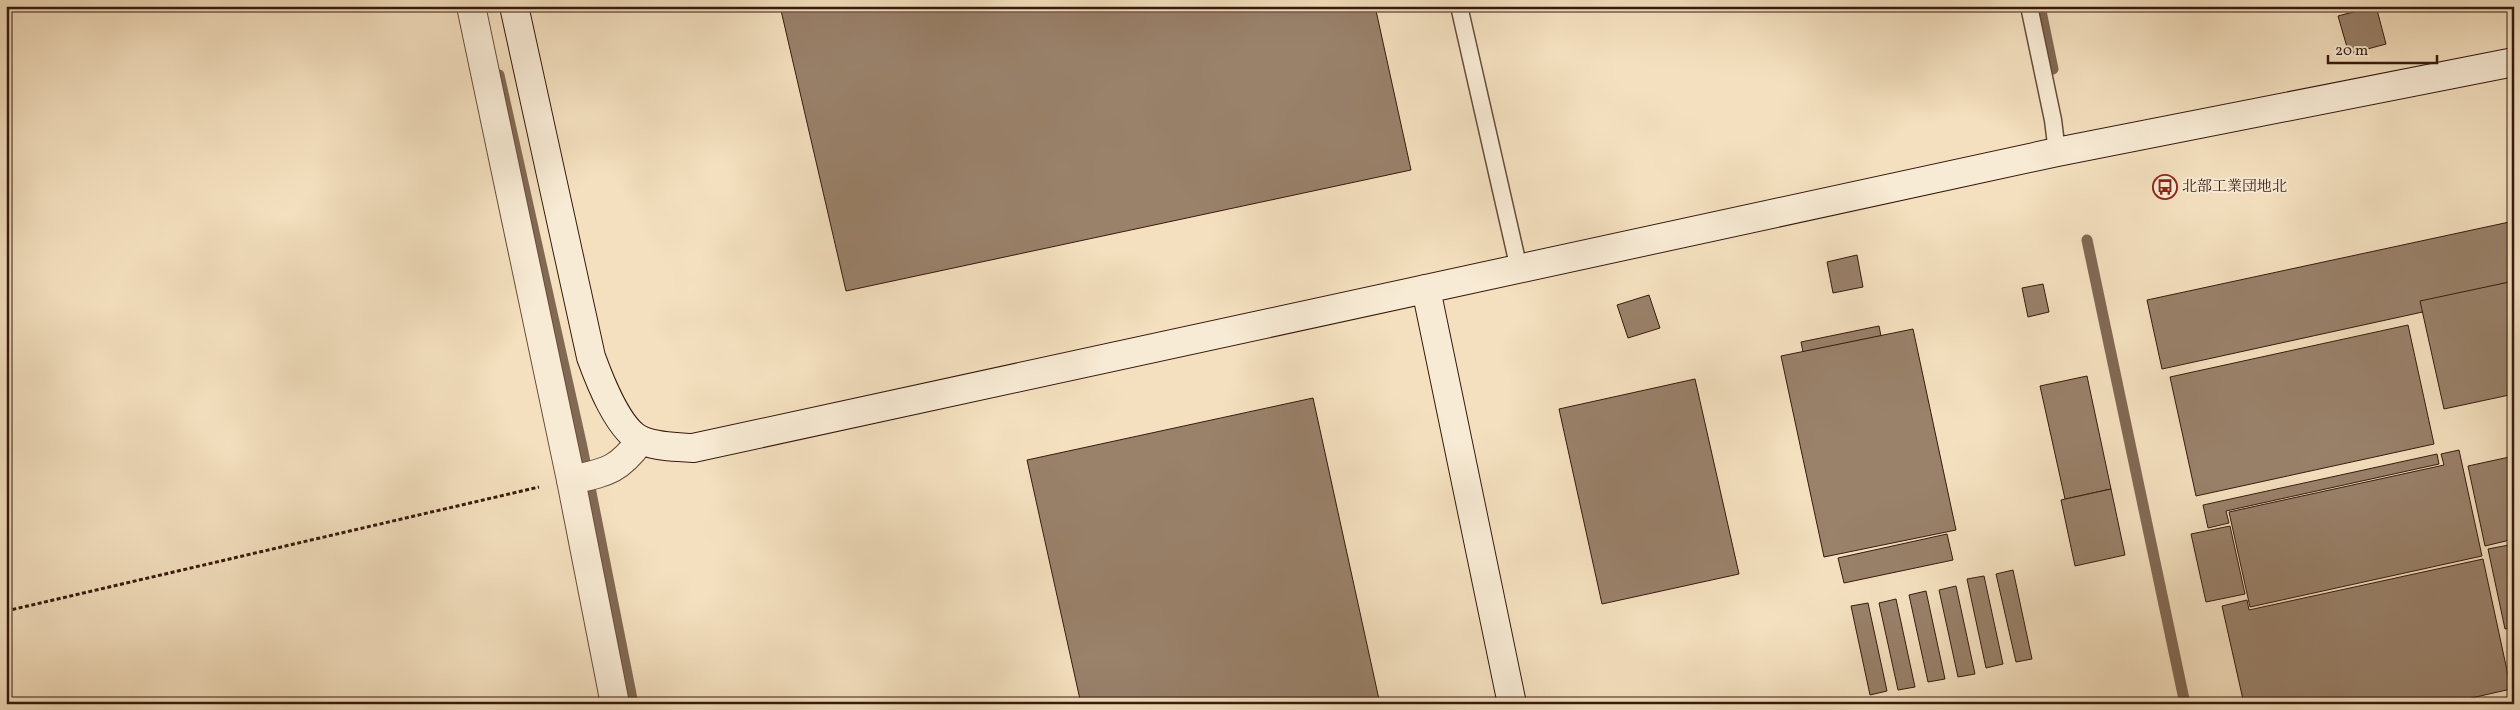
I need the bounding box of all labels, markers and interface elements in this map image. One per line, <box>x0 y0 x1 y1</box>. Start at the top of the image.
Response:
scale bar <box>2328 32 2436 64</box>
text: 20 m <box>2335 41 2368 62</box>
bus stop icon: 北部工業団地北 <box>2152 174 2178 200</box>
place label: 北部工業団地北 <box>2182 177 2287 198</box>

